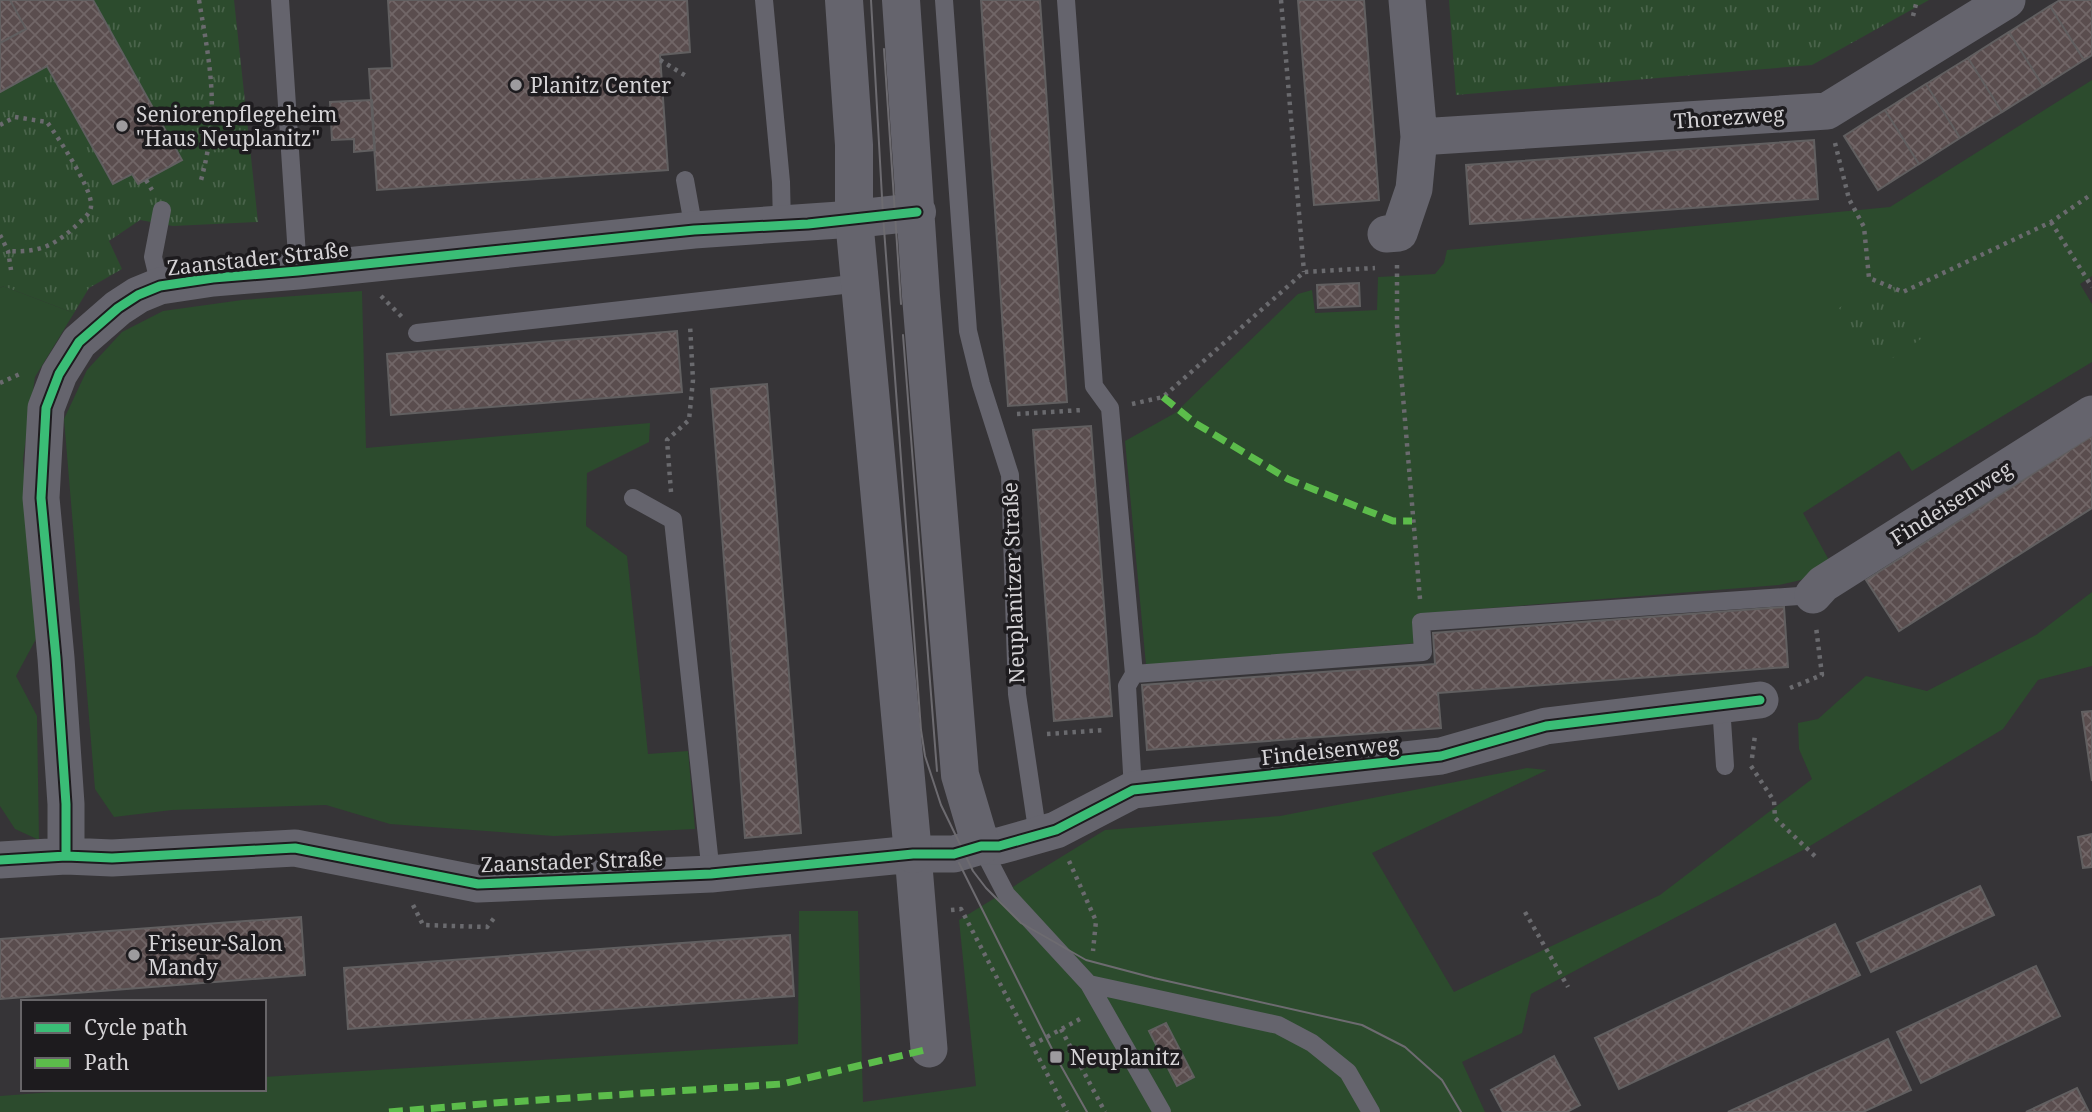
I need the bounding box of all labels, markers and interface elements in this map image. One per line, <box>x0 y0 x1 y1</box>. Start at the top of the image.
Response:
place label: Planitz Center <box>530 71 671 99</box>
marker: Planitz Center <box>508 77 524 93</box>
street label: Thorezweg <box>1673 99 1786 135</box>
place label: Seniorenpflegeheim "Haus Neuplanitz" <box>136 100 338 152</box>
marker: Seniorenpflegeheim "Haus Neuplanitz" <box>114 118 130 134</box>
street label: Zaanstader Straße <box>166 235 350 281</box>
street label: Findeisenweg <box>1885 454 2018 552</box>
street label: Neuplanitzer Straße <box>995 482 1031 684</box>
street label: Findeisenweg <box>1260 729 1401 771</box>
street label: Zaanstader Straße <box>480 844 664 878</box>
place label: Friseur-Salon Mandy <box>148 929 283 981</box>
marker: Friseur-Salon Mandy <box>126 947 142 963</box>
legend <box>21 1000 266 1091</box>
text: Cycle path <box>84 1013 188 1041</box>
place label: Neuplanitz <box>1070 1043 1180 1071</box>
text: Path <box>84 1048 129 1076</box>
marker: Neuplanitz <box>1048 1049 1064 1065</box>

